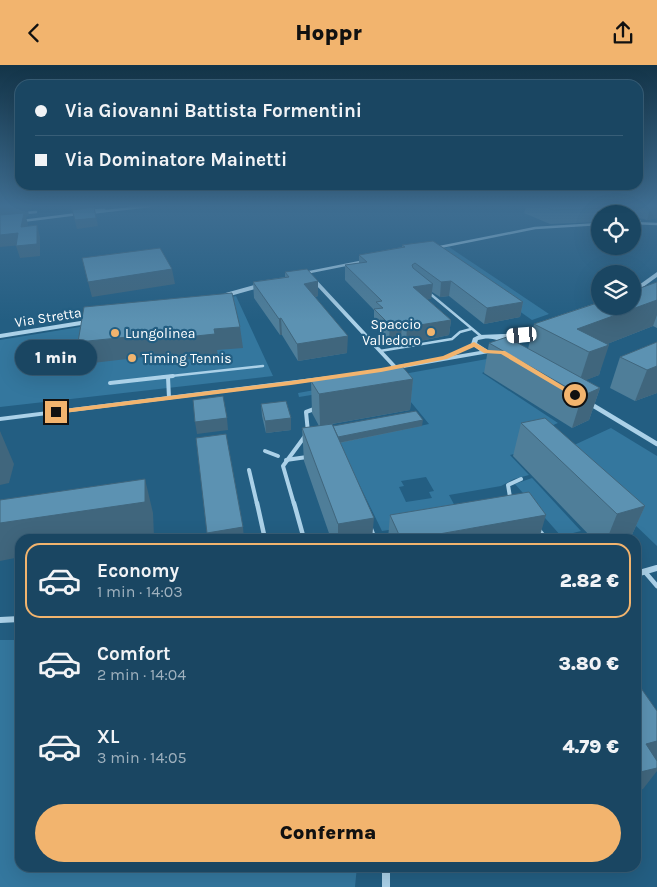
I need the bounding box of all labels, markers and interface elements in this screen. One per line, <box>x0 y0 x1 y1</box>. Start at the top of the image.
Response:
icon: back <box>20 19 48 47</box>
icon: share <box>609 19 637 47</box>
text: Hoppr <box>295 20 362 46</box>
text: Via Giovanni Battista Formentini <box>65 100 362 122</box>
text: Via Dominatore Mainetti <box>65 149 287 171</box>
map controls <box>591 205 641 315</box>
button: locate <box>591 205 641 255</box>
button: layers <box>591 265 641 315</box>
street label: Via Stretta <box>14 304 83 331</box>
place label: Spaccio Valledoro <box>362 316 421 349</box>
place label: Lungolinea <box>125 325 195 342</box>
marker: Spaccio Valledoro <box>425 326 437 338</box>
car <box>506 326 537 344</box>
marker: Lungolinea <box>109 327 121 339</box>
callout: 1 min <box>15 339 97 375</box>
text: 1 min <box>35 348 77 367</box>
place label: Timing Tennis <box>142 350 232 367</box>
marker: Timing Tennis <box>126 352 138 364</box>
route start <box>564 384 586 406</box>
route end <box>45 401 67 423</box>
icon: car <box>37 558 82 603</box>
text: Economy <box>97 560 179 582</box>
text: 2.82 € <box>560 570 619 592</box>
text: 1 min · 14:03 <box>97 582 183 601</box>
icon: car <box>37 641 82 686</box>
text: Comfort <box>97 643 171 665</box>
text: 3.80 € <box>558 653 619 675</box>
text: 2 min · 14:04 <box>97 665 186 684</box>
icon: car <box>37 724 82 769</box>
text: XL <box>97 726 119 748</box>
text: 4.79 € <box>562 736 619 758</box>
text: 3 min · 14:05 <box>97 748 187 767</box>
button: Conferma <box>35 804 621 862</box>

